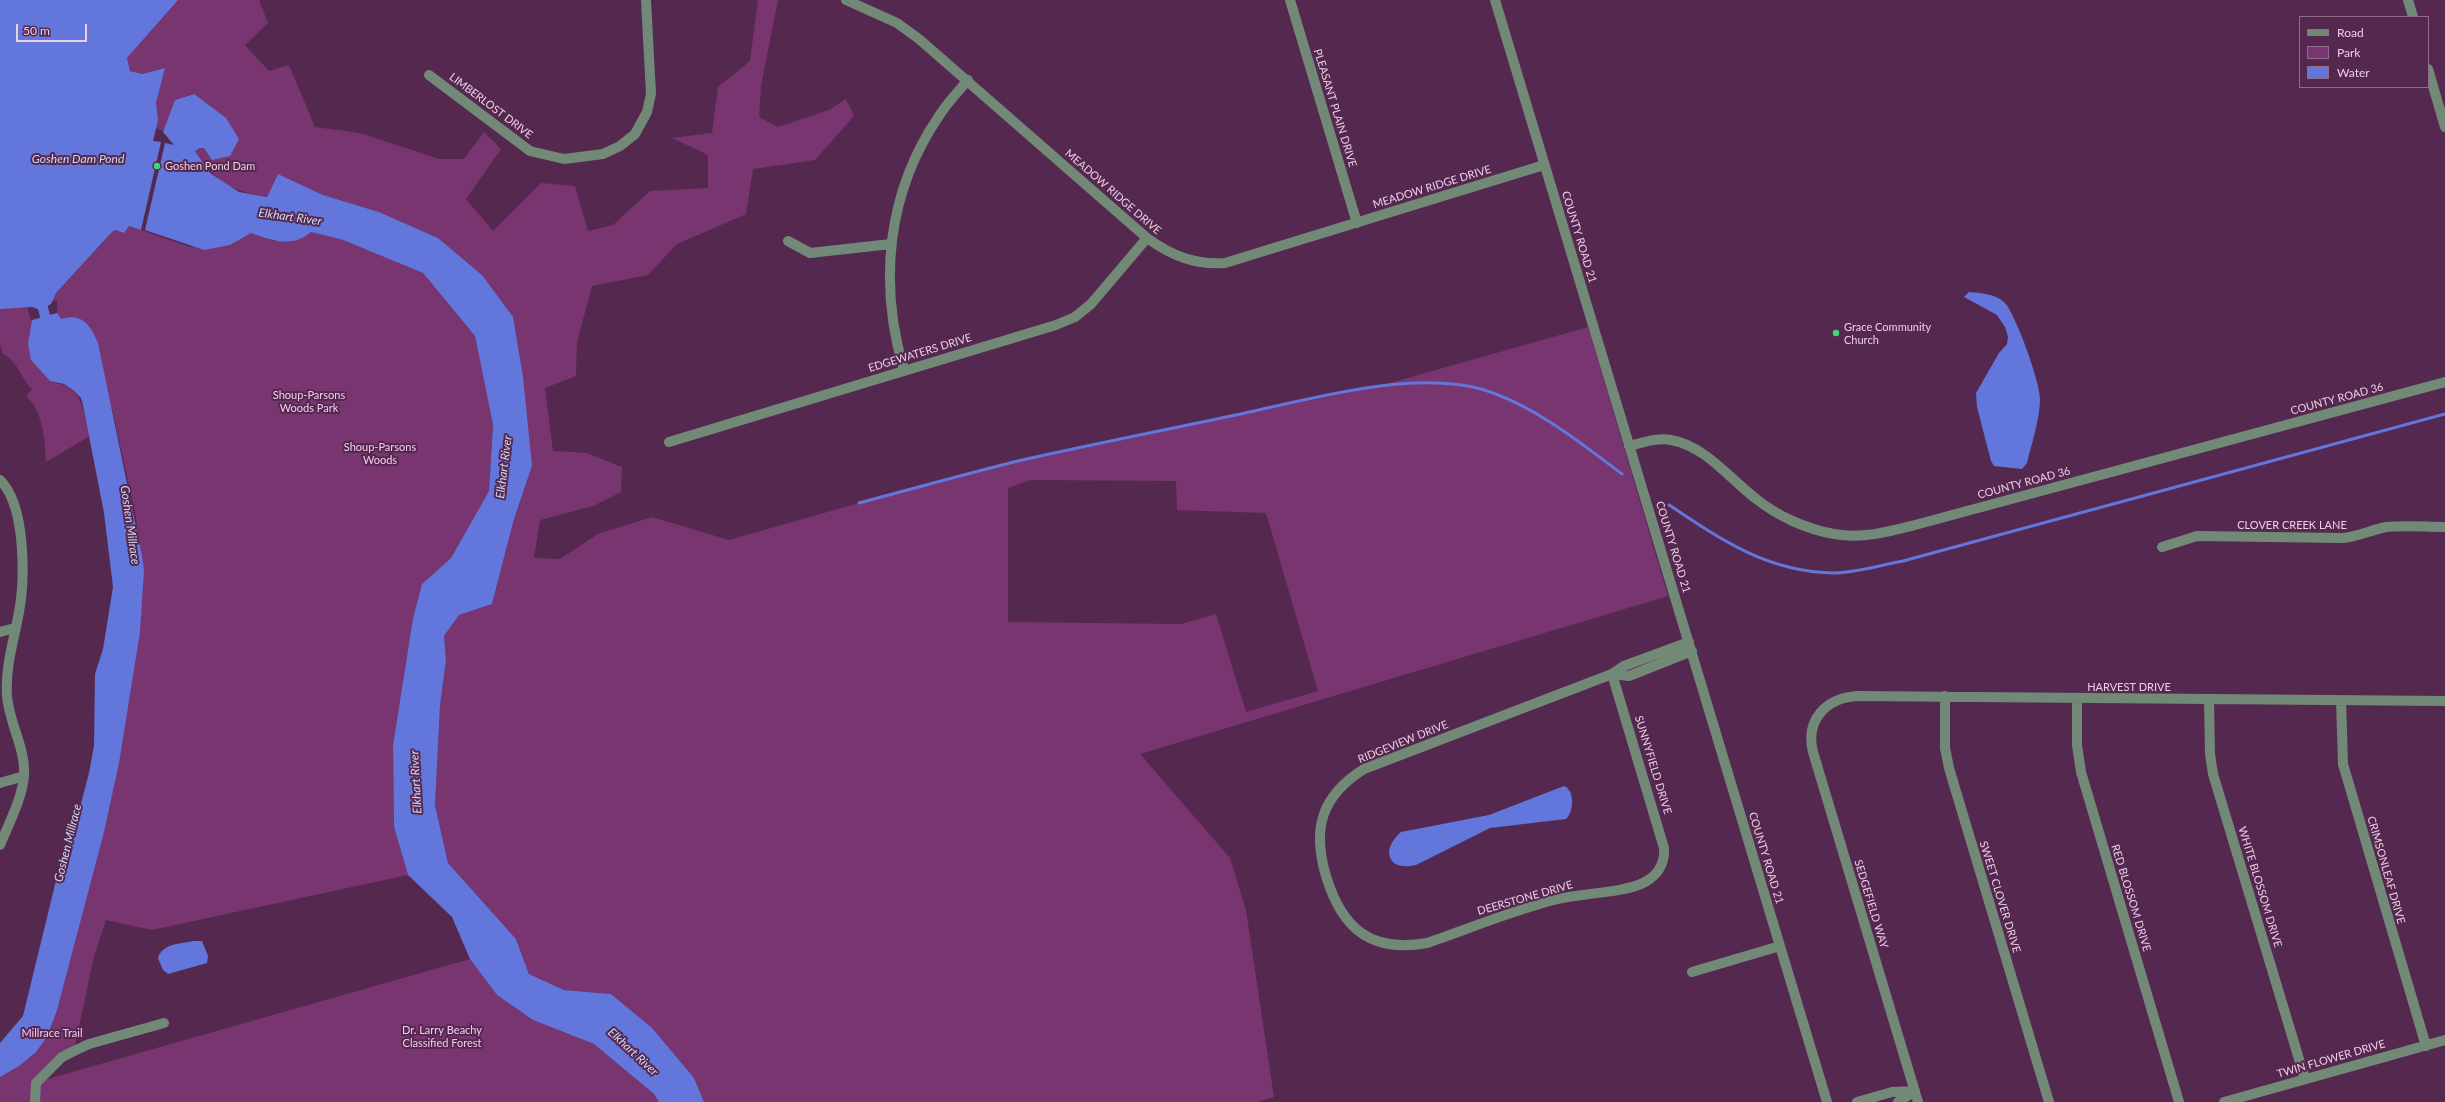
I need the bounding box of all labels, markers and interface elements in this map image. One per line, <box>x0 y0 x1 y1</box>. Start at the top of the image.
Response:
scale bar <box>18 16 89 42</box>
legend <box>2299 16 2429 88</box>
text: 50 m <box>23 23 50 38</box>
text: Road <box>2337 25 2364 40</box>
text: Park <box>2337 45 2360 60</box>
street label: PLEASANT PLAIN DRIVE <box>1311 47 1359 169</box>
text: Water <box>2337 65 2370 80</box>
street label: LIMBERLOST DRIVE <box>447 70 535 142</box>
street label: MEADOW RIDGE DRIVE <box>1062 147 1164 237</box>
water label: Goshen Dam Pond <box>32 152 124 166</box>
place label: Goshen Pond Dam <box>165 159 255 173</box>
marker: Goshen Pond Dam <box>152 161 162 171</box>
street label: MEADOW RIDGE DRIVE <box>1371 163 1493 211</box>
street label: COUNTY ROAD 21 <box>1559 189 1599 285</box>
water label: Elkhart River <box>258 205 322 229</box>
place label: Grace Community Church <box>1844 320 1931 346</box>
marker: Grace Community Church <box>1831 328 1841 338</box>
street label: EDGEWATERS DRIVE <box>867 331 973 375</box>
street label: COUNTY ROAD 36 <box>2289 380 2385 418</box>
park label: Shoup-Parsons Woods Park <box>273 388 345 414</box>
water label: Elkhart River <box>493 435 515 499</box>
park label: Shoup-Parsons Woods <box>344 440 416 466</box>
street label: COUNTY ROAD 36 <box>1976 464 2072 502</box>
water label: Goshen Millrace <box>117 484 143 566</box>
street label: COUNTY ROAD 21 <box>1653 499 1693 595</box>
street label: CLOVER CREEK LANE <box>2237 518 2347 532</box>
street label: HARVEST DRIVE <box>2087 680 2171 694</box>
street label: SUNNYFIELD DRIVE <box>1632 714 1674 816</box>
street label: RIDGEVIEW DRIVE <box>1356 718 1450 766</box>
water label: Elkhart River <box>407 750 425 814</box>
water label: Goshen Millrace <box>51 803 85 883</box>
street label: COUNTY ROAD 21 <box>1746 810 1786 906</box>
street label: CRIMSONLEAF DRIVE <box>2364 815 2408 925</box>
street label: WHITE BLOSSOM DRIVE <box>2235 825 2285 949</box>
street label: SWEET CLOVER DRIVE <box>1977 840 2023 954</box>
street label: RED BLOSSOM DRIVE <box>2108 843 2154 953</box>
street label: SEDGEFIELD WAY <box>1851 858 1891 950</box>
street label: DEERSTONE DRIVE <box>1476 878 1574 918</box>
park label: Dr. Larry Beachy Classified Forest <box>402 1023 482 1049</box>
water label: Elkhart River <box>605 1025 661 1079</box>
park label: Millrace Trail <box>21 1026 83 1040</box>
street label: TWIN FLOWER DRIVE <box>2275 1037 2387 1081</box>

